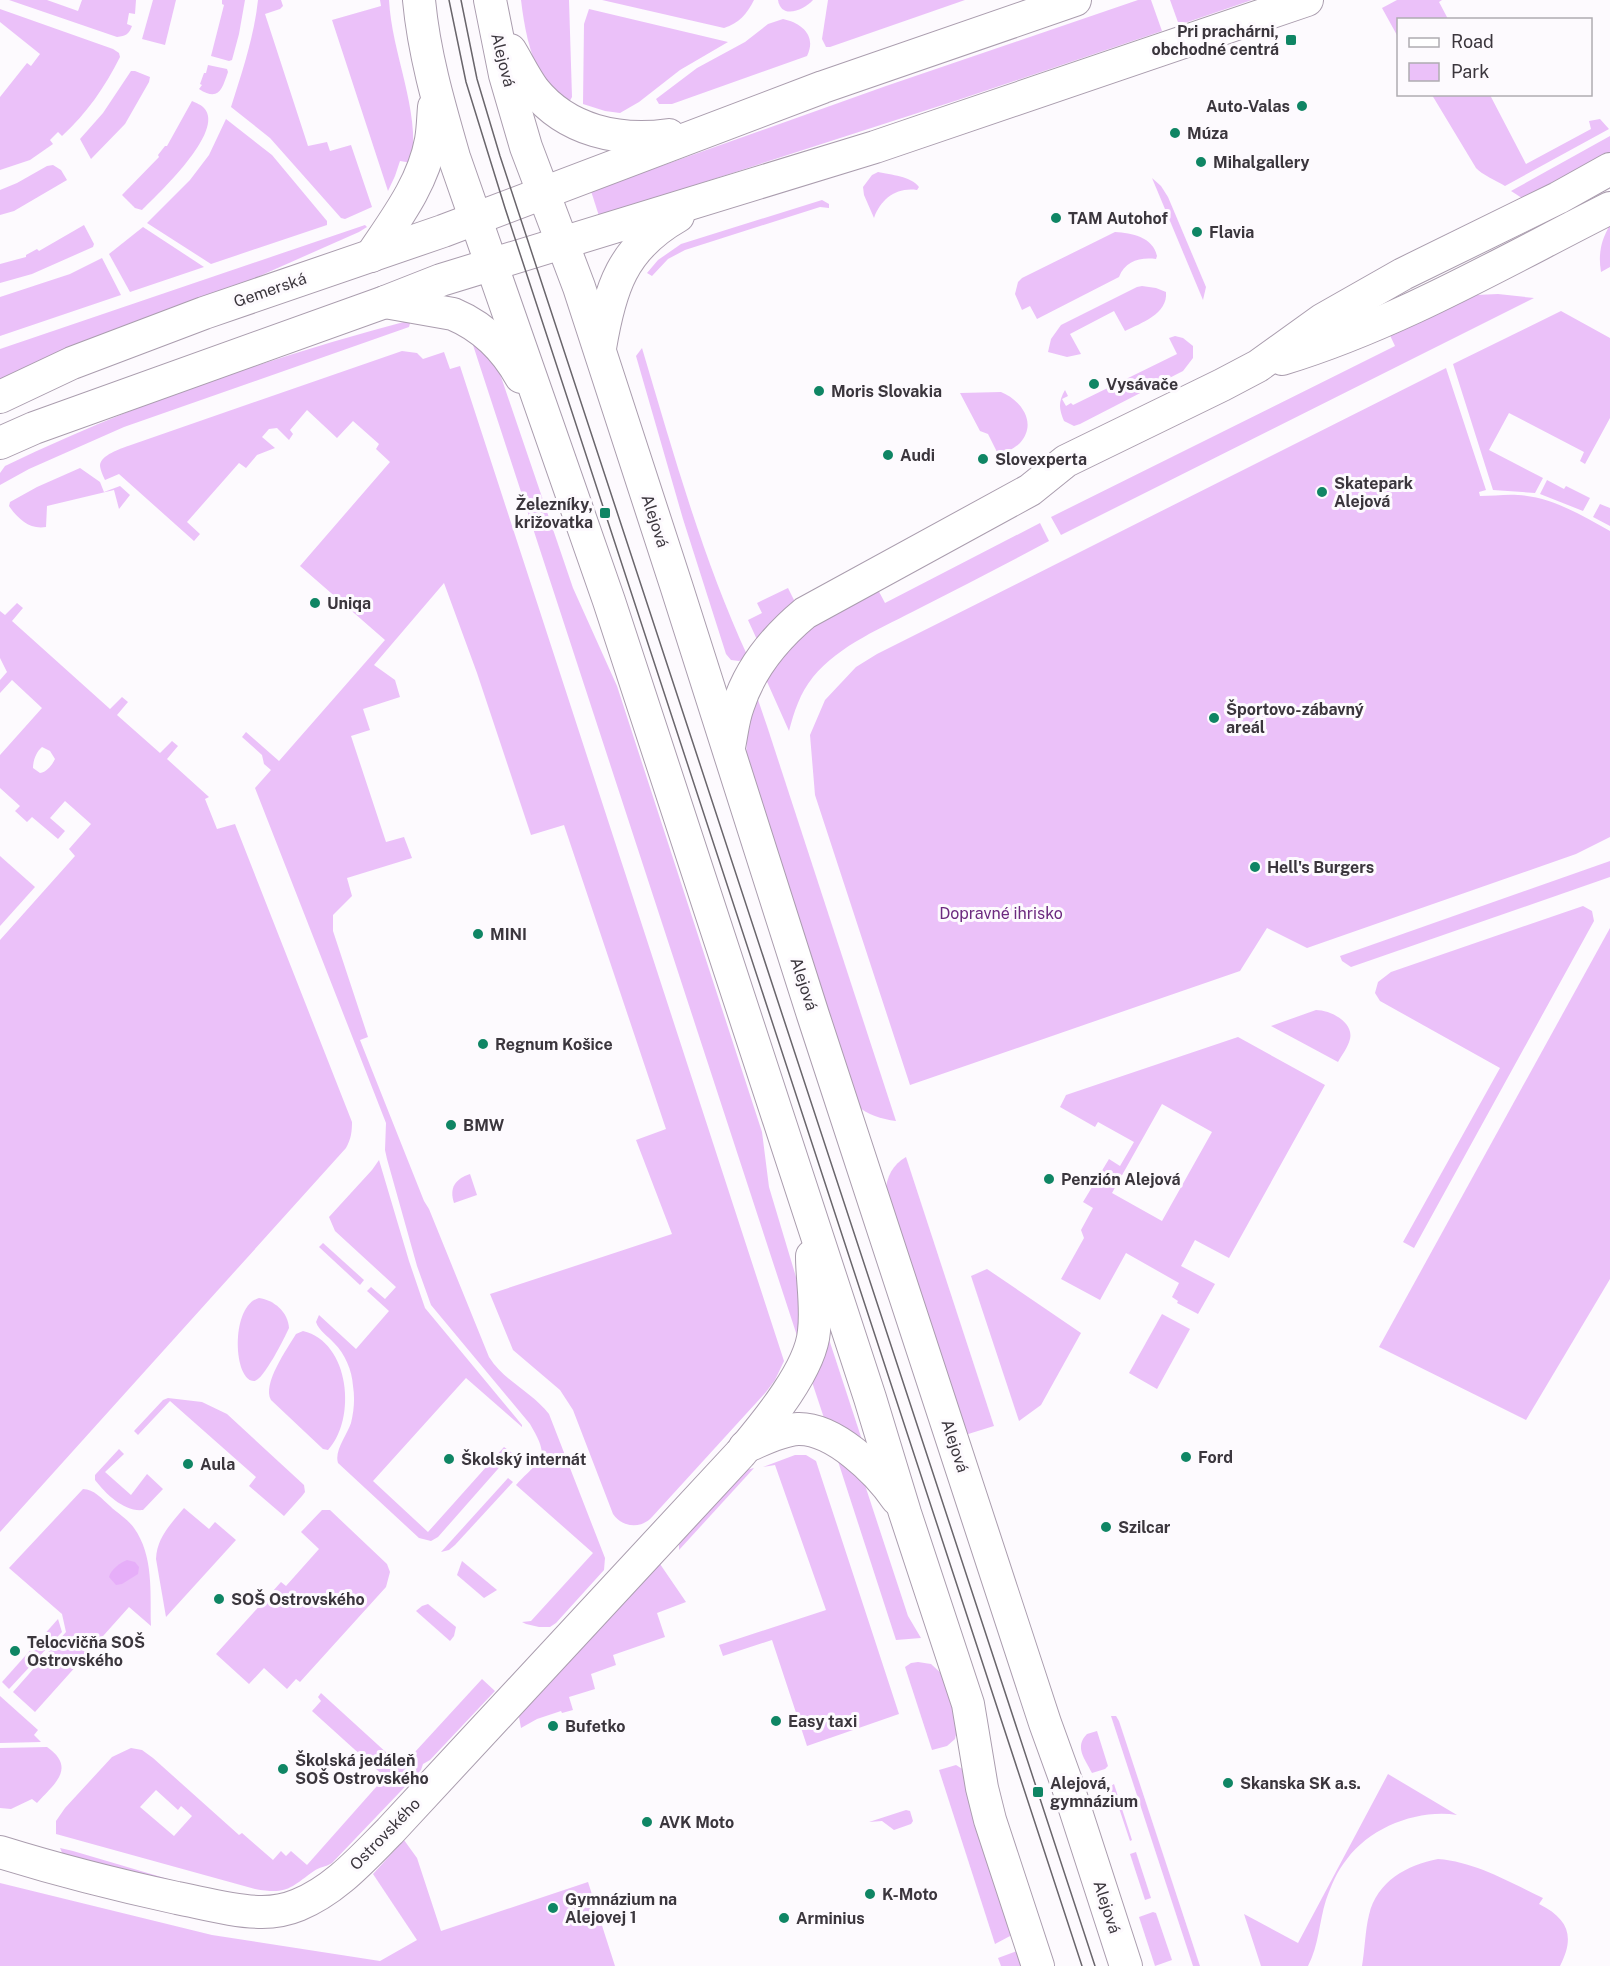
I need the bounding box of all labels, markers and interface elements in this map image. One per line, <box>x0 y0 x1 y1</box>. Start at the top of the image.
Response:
legend <box>1397 18 1592 96</box>
place label: Pri prachárni, obchodné centrá <box>1151 22 1279 59</box>
street label: Alejová <box>487 31 519 89</box>
text: Road <box>1451 31 1494 52</box>
marker: Pri prachárni, obchodné centrá <box>1284 33 1298 47</box>
text: Park <box>1451 61 1489 82</box>
place label: Auto-Valas <box>1206 97 1290 116</box>
marker: Auto-Valas <box>1295 99 1309 113</box>
place label: Múza <box>1187 124 1228 143</box>
marker: Múza <box>1168 126 1182 140</box>
place label: Mihalgallery <box>1213 153 1310 172</box>
marker: Mihalgallery <box>1194 155 1208 169</box>
place label: TAM Autohof <box>1068 209 1168 228</box>
marker: TAM Autohof <box>1049 211 1063 225</box>
place label: Flavia <box>1209 223 1254 242</box>
marker: Flavia <box>1190 225 1204 239</box>
street label: Gemerská <box>231 269 309 311</box>
place label: Vysávače <box>1106 375 1178 394</box>
marker: Vysávače <box>1087 377 1101 391</box>
place label: Moris Slovakia <box>831 382 942 401</box>
marker: Moris Slovakia <box>812 384 826 398</box>
place label: Audi <box>900 446 935 465</box>
marker: Audi <box>881 448 895 462</box>
place label: Slovexperta <box>995 450 1087 469</box>
marker: Slovexperta <box>976 452 990 466</box>
place label: Skatepark Alejová <box>1334 474 1413 511</box>
marker: Skatepark Alejová <box>1315 485 1329 499</box>
street label: Alejová <box>638 492 672 550</box>
place label: Železníky, križovatka <box>515 494 593 532</box>
marker: Železníky, križovatka <box>598 506 612 520</box>
place label: Uniqa <box>327 594 371 613</box>
marker: Uniqa <box>308 596 322 610</box>
place label: Športovo-zábavný areál <box>1226 699 1364 737</box>
marker: Športovo-zábavný areál <box>1207 711 1221 725</box>
place label: Hell's Burgers <box>1267 858 1374 877</box>
marker: Hell's Burgers <box>1248 860 1262 874</box>
park label: Dopravné ihrisko <box>939 904 1063 923</box>
place label: MINI <box>490 925 527 944</box>
marker: MINI <box>471 927 485 941</box>
street label: Alejová <box>787 955 821 1013</box>
place label: Regnum Košice <box>495 1035 613 1054</box>
marker: Regnum Košice <box>476 1037 490 1051</box>
place label: BMW <box>463 1116 505 1135</box>
marker: BMW <box>444 1118 458 1132</box>
place label: Penzión Alejová <box>1061 1170 1181 1189</box>
marker: Penzión Alejová <box>1042 1172 1056 1186</box>
street label: Alejová <box>938 1417 972 1475</box>
place label: Ford <box>1198 1448 1233 1467</box>
place label: Školský internát <box>461 1449 587 1469</box>
marker: Ford <box>1179 1450 1193 1464</box>
marker: Školský internát <box>442 1452 456 1466</box>
place label: Aula <box>200 1455 235 1474</box>
marker: Aula <box>181 1457 195 1471</box>
place label: Szilcar <box>1118 1518 1171 1537</box>
marker: Szilcar <box>1099 1520 1113 1534</box>
place label: SOŠ Ostrovského <box>231 1589 365 1609</box>
marker: SOŠ Ostrovského <box>212 1592 226 1606</box>
place label: Telocvičňa SOŠ Ostrovského <box>27 1632 145 1670</box>
marker: Telocvičňa SOŠ Ostrovského <box>8 1644 22 1658</box>
place label: Easy taxi <box>788 1712 857 1731</box>
marker: Easy taxi <box>769 1714 783 1728</box>
place label: Bufetko <box>565 1717 625 1736</box>
marker: Bufetko <box>546 1719 560 1733</box>
place label: Školská jedáleň SOŠ Ostrovského <box>295 1750 429 1788</box>
marker: Školská jedáleň SOŠ Ostrovského <box>276 1762 290 1776</box>
place label: Alejová, gymnázium <box>1050 1774 1138 1811</box>
place label: Skanska SK a.s. <box>1240 1774 1361 1793</box>
marker: Skanska SK a.s. <box>1221 1776 1235 1790</box>
marker: Alejová, gymnázium <box>1031 1785 1045 1799</box>
street label: Ostrovského <box>346 1794 424 1874</box>
place label: AVK Moto <box>659 1813 734 1832</box>
marker: AVK Moto <box>640 1815 654 1829</box>
street label: Alejová <box>1090 1878 1124 1936</box>
place label: K-Moto <box>882 1885 938 1904</box>
marker: K-Moto <box>863 1887 877 1901</box>
place label: Gymnázium na Alejovej 1 <box>565 1890 677 1927</box>
marker: Gymnázium na Alejovej 1 <box>546 1901 560 1915</box>
place label: Arminius <box>796 1909 865 1928</box>
marker: Arminius <box>777 1911 791 1925</box>

